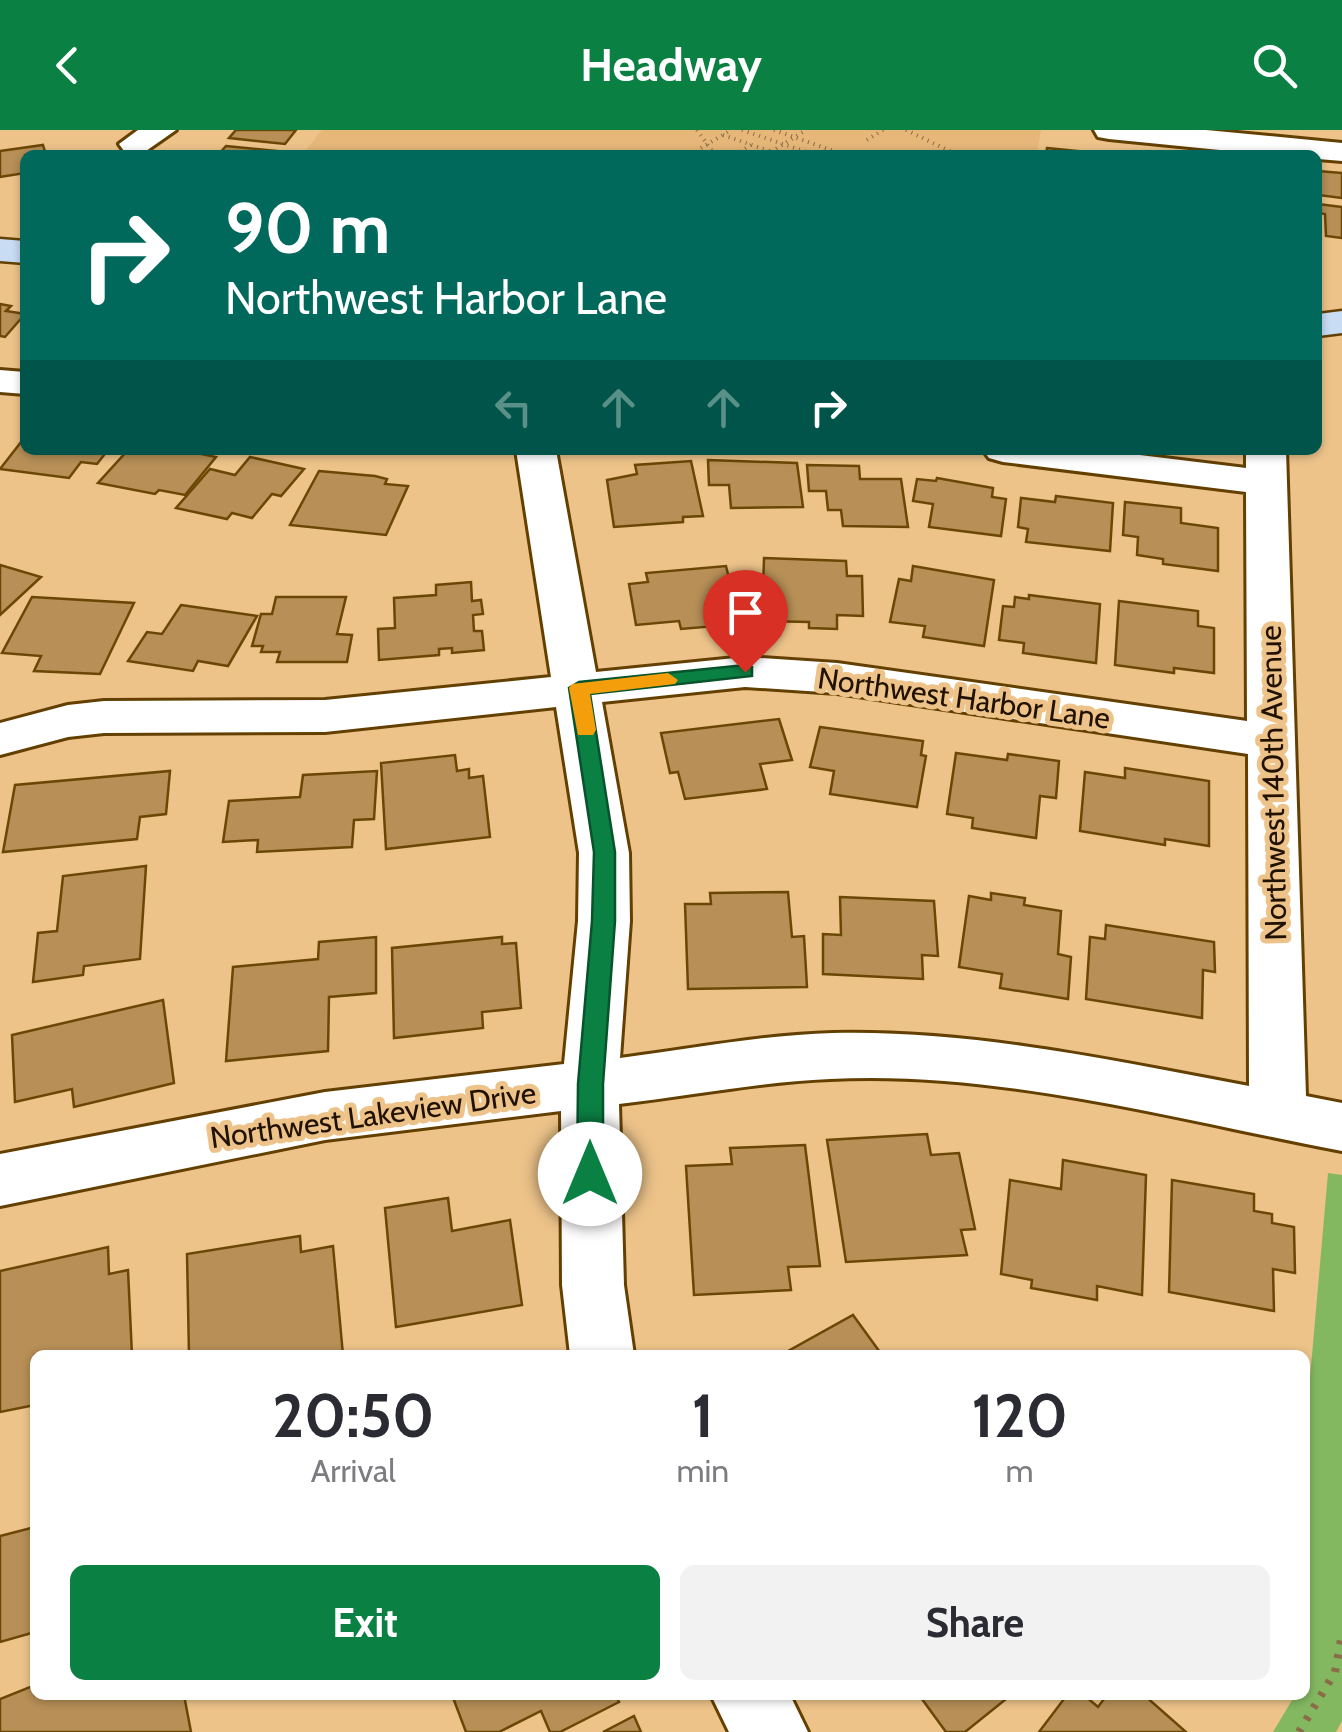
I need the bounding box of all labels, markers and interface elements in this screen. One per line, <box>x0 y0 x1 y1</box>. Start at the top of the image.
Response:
icon: back <box>40 38 95 93</box>
text: Headway <box>580 38 762 92</box>
icon: search <box>1247 38 1302 93</box>
text: 90 m <box>225 185 390 271</box>
icon: right <box>60 190 190 320</box>
text: Northwest Harbor Lane <box>225 271 667 325</box>
icon: left <box>486 380 541 435</box>
icon: ahead <box>591 380 646 435</box>
icon: ahead <box>696 380 751 435</box>
icon: right <box>801 380 856 435</box>
pin <box>703 570 788 673</box>
icon: arrive <box>718 585 773 640</box>
street label: Northwest 140th Avenue <box>1252 625 1294 941</box>
street label: Northwest Harbor Lane <box>815 659 1113 737</box>
street label: Northwest Lakeview Drive <box>208 1074 538 1156</box>
position arrow <box>538 1122 642 1226</box>
text: 20:50 <box>272 1379 434 1452</box>
text: 1 <box>692 1379 714 1452</box>
text: 120 <box>972 1379 1068 1452</box>
text: Arrival <box>311 1451 396 1490</box>
text: min <box>677 1451 729 1490</box>
text: m <box>1006 1451 1034 1490</box>
button: Exit <box>70 1565 660 1680</box>
button: Share <box>680 1565 1270 1680</box>

